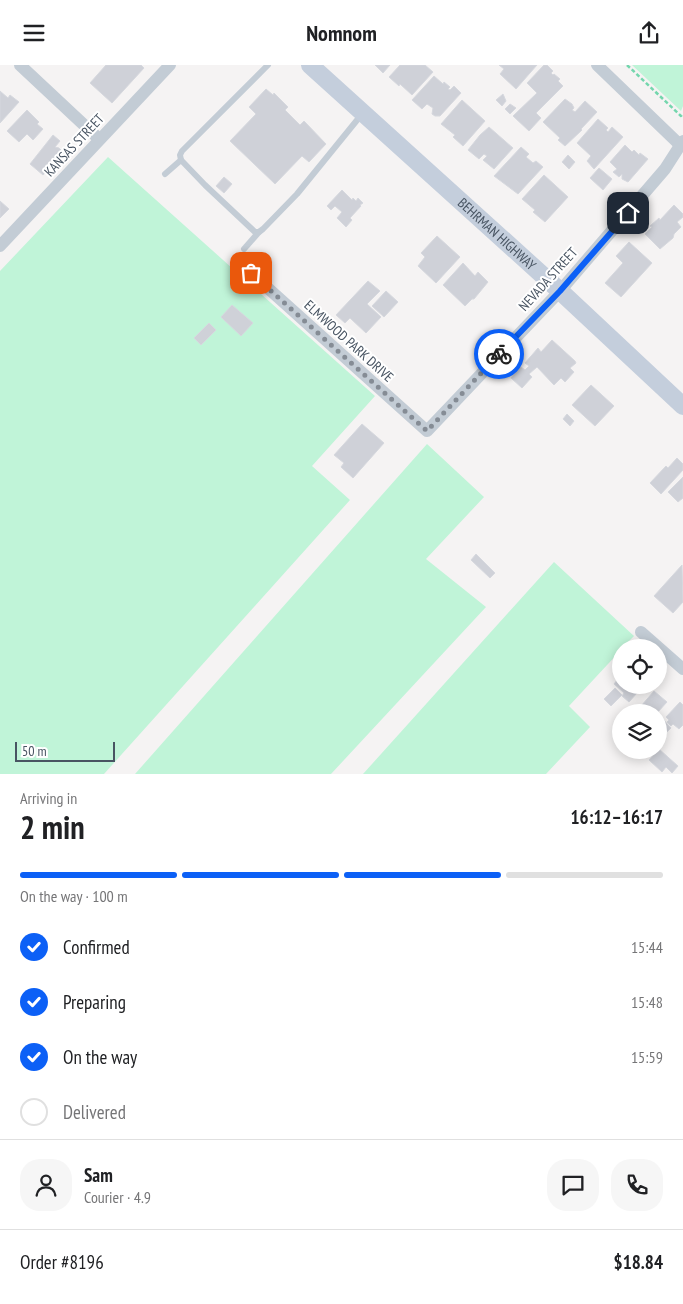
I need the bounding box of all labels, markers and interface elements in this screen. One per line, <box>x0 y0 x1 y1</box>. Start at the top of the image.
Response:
icon: menu <box>20 19 48 47</box>
text: Nomnom <box>306 19 377 47</box>
icon: share <box>635 19 663 47</box>
street label: KANSAS STREET <box>40 109 108 180</box>
pin <box>607 192 649 234</box>
street label: BEHRMAN HIGHWAY <box>454 194 540 274</box>
icon: home <box>614 199 642 227</box>
street label: NEVADA STREET <box>515 243 582 315</box>
pin <box>230 252 272 294</box>
icon: bag <box>237 259 265 287</box>
street label: ELMWOOD PARK DRIVE <box>301 296 397 386</box>
courier <box>474 329 524 379</box>
icon: bike <box>485 340 513 368</box>
map controls <box>612 639 667 759</box>
button: locate <box>612 639 667 694</box>
button: layers <box>612 704 667 759</box>
scale bar <box>15 739 115 762</box>
text: 50 m <box>22 742 47 760</box>
text: Arriving in <box>20 788 77 808</box>
text: 16:12–16:17 <box>570 805 663 829</box>
text: 2 min <box>20 806 85 848</box>
text: On the way · 100 m <box>20 886 128 906</box>
icon: check <box>20 933 48 961</box>
text: Confirmed <box>63 935 130 959</box>
text: 15:44 <box>631 937 663 957</box>
icon: check <box>20 988 48 1016</box>
text: Preparing <box>63 990 126 1014</box>
text: 15:48 <box>631 992 663 1012</box>
icon: check <box>20 1043 48 1071</box>
text: On the way <box>63 1045 137 1069</box>
text: 15:59 <box>631 1047 663 1067</box>
text: Delivered <box>63 1100 126 1124</box>
button: person <box>20 1159 72 1211</box>
button: chat <box>547 1159 599 1211</box>
button: phone <box>611 1159 663 1211</box>
text: Sam <box>84 1163 113 1187</box>
text: Courier · 4.9 <box>84 1187 151 1207</box>
text: Order #8196 <box>20 1250 104 1274</box>
text: $18.84 <box>614 1250 663 1274</box>

